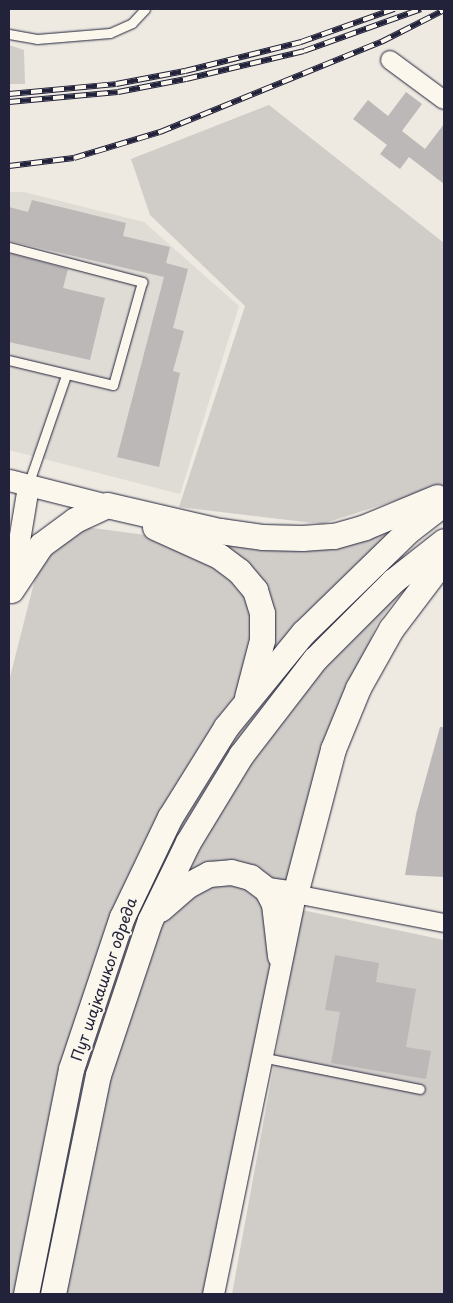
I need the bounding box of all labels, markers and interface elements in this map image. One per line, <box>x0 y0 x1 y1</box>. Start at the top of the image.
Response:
street label: Пут шајкашког одреда <box>66 895 140 1063</box>

